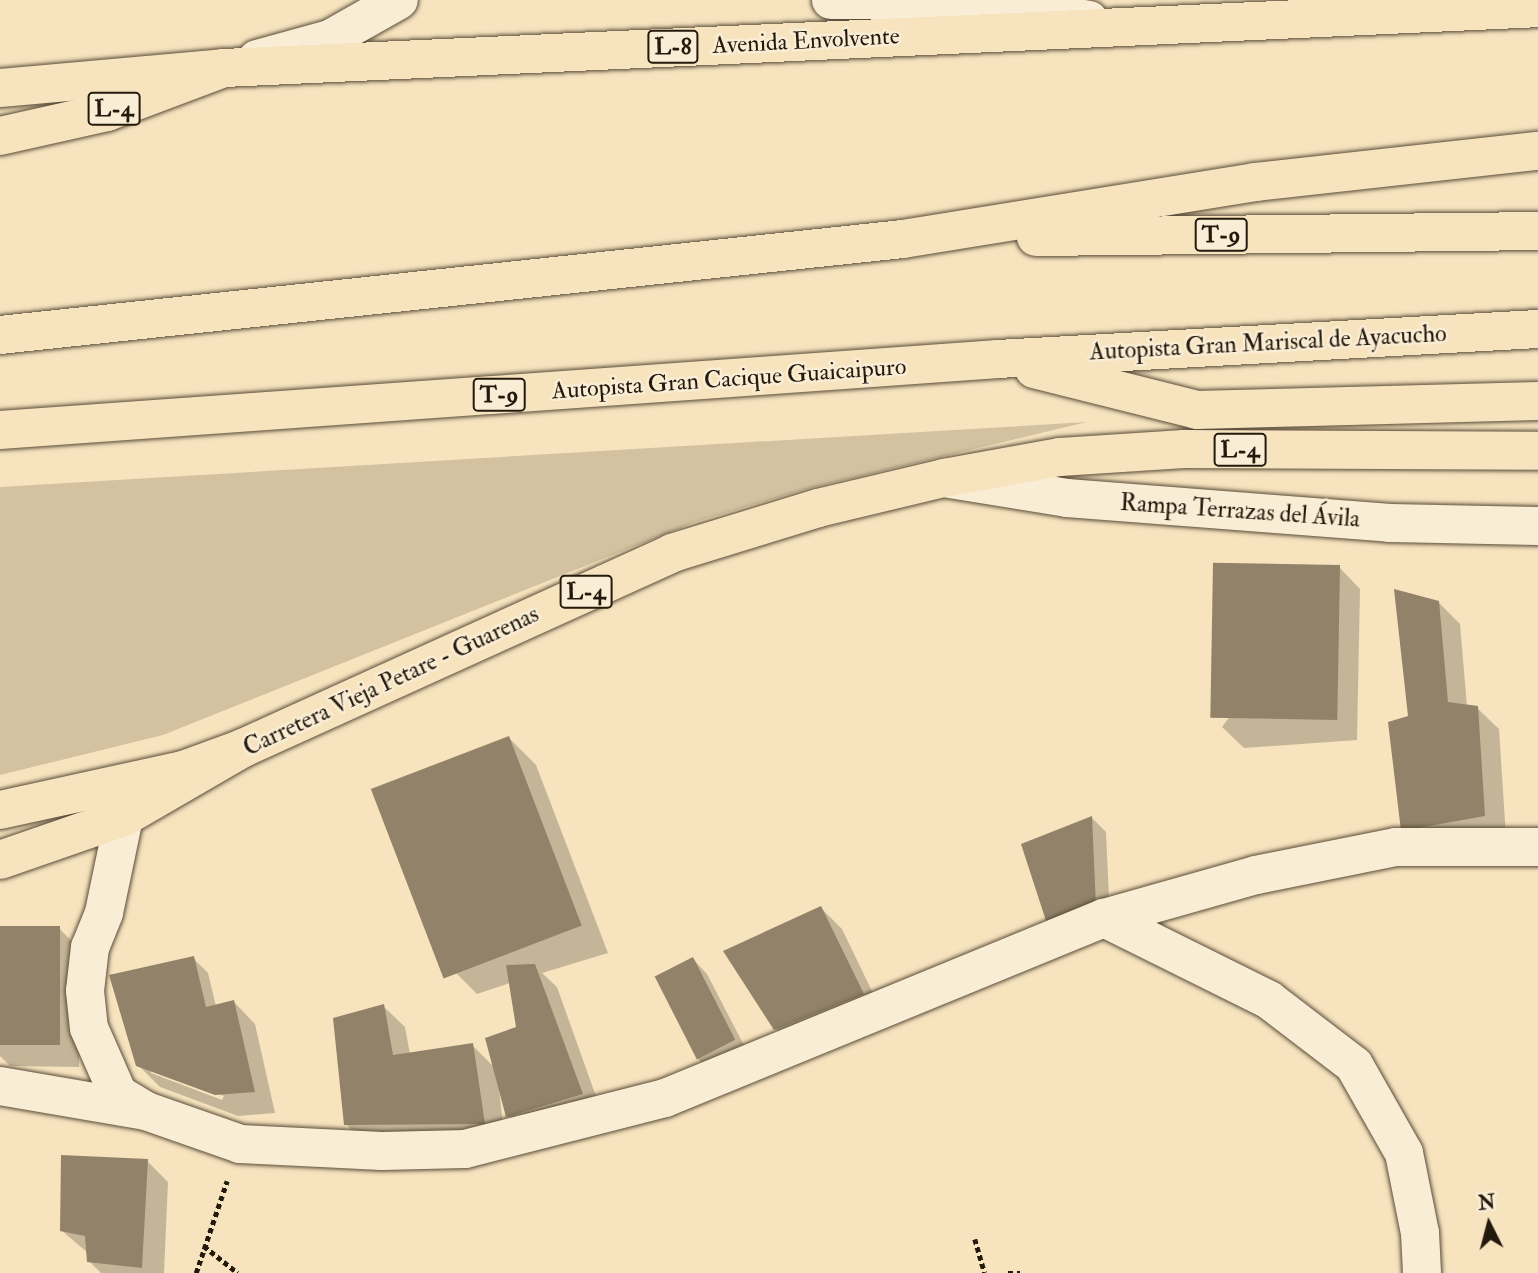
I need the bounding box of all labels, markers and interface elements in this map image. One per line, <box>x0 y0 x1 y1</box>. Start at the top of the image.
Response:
street label: Avenida Envolvente <box>712 22 900 60</box>
road number: L-8 <box>647 28 699 66</box>
road number: L-4 <box>86 90 142 128</box>
road number: T-9 <box>1193 216 1249 254</box>
street label: Autopista Gran Mariscal de Ayacucho <box>1089 319 1447 367</box>
street label: Autopista Gran Cacique Guaicaipuro <box>551 352 907 406</box>
road number: T-9 <box>471 376 527 414</box>
road number: L-4 <box>1212 431 1268 470</box>
street label: Rampa Terrazas del Ávila <box>1119 488 1361 534</box>
road number: L-4 <box>558 572 614 612</box>
street label: Carretera Vieja Petare - Guarenas <box>239 600 543 762</box>
north arrow <box>1454 1189 1524 1259</box>
text: N <box>1477 1190 1497 1216</box>

